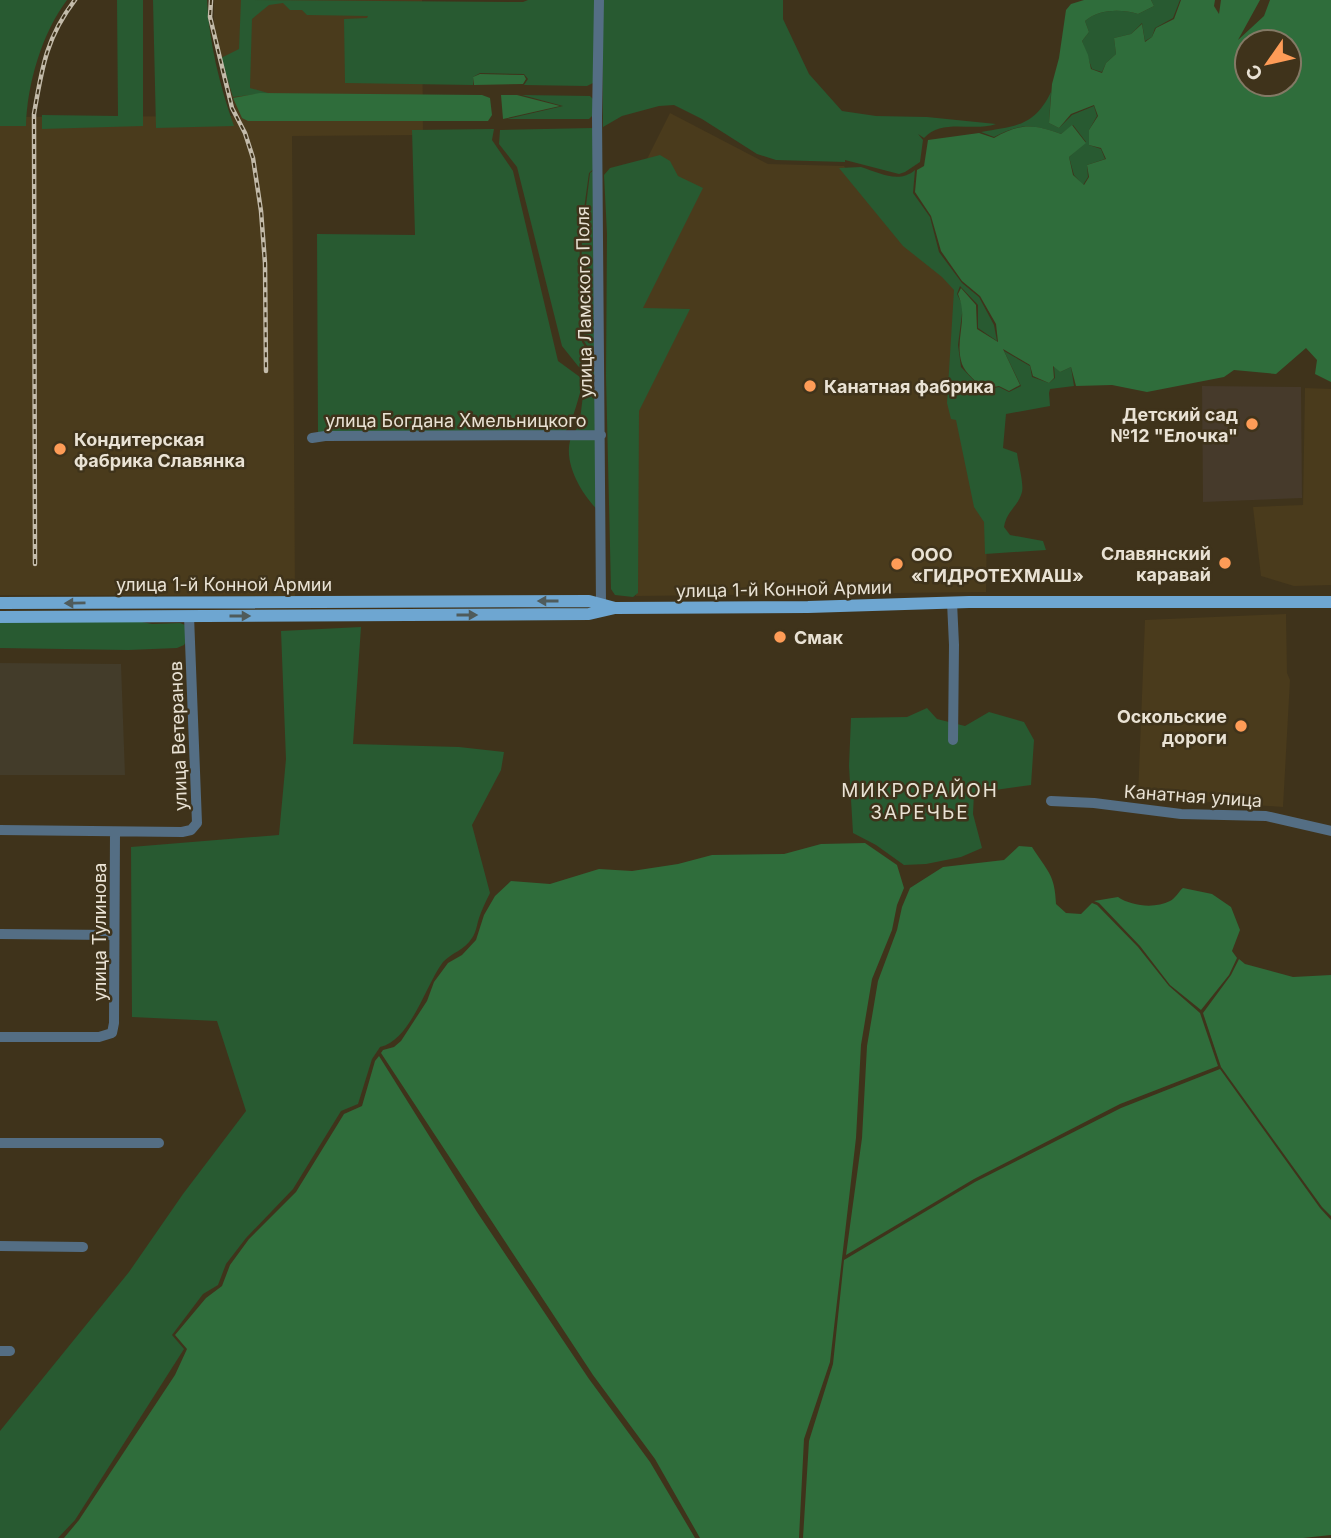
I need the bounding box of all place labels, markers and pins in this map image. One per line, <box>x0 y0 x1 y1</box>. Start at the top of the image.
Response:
place label: Канатная фабрика <box>824 376 994 397</box>
marker: Канатная фабрика <box>802 378 818 394</box>
place label: Детский сад №12 "Елочка" <box>1111 404 1238 446</box>
marker: Детский сад №12 "Елочка" <box>1244 416 1260 432</box>
place label: Кондитерская фабрика Славянка <box>74 429 245 471</box>
marker: Кондитерская фабрика Славянка <box>52 441 68 457</box>
place label: Славянский каравай <box>1101 543 1211 585</box>
place label: ООО «ГИДРОТЕХМАШ» <box>911 544 1084 586</box>
marker: Славянский каравай <box>1217 555 1233 571</box>
marker: ООО «ГИДРОТЕХМАШ» <box>889 556 905 572</box>
place label: Смак <box>794 627 843 648</box>
marker: Смак <box>772 629 788 645</box>
place label: Оскольские дороги <box>1117 706 1227 748</box>
marker: Оскольские дороги <box>1233 718 1249 734</box>

